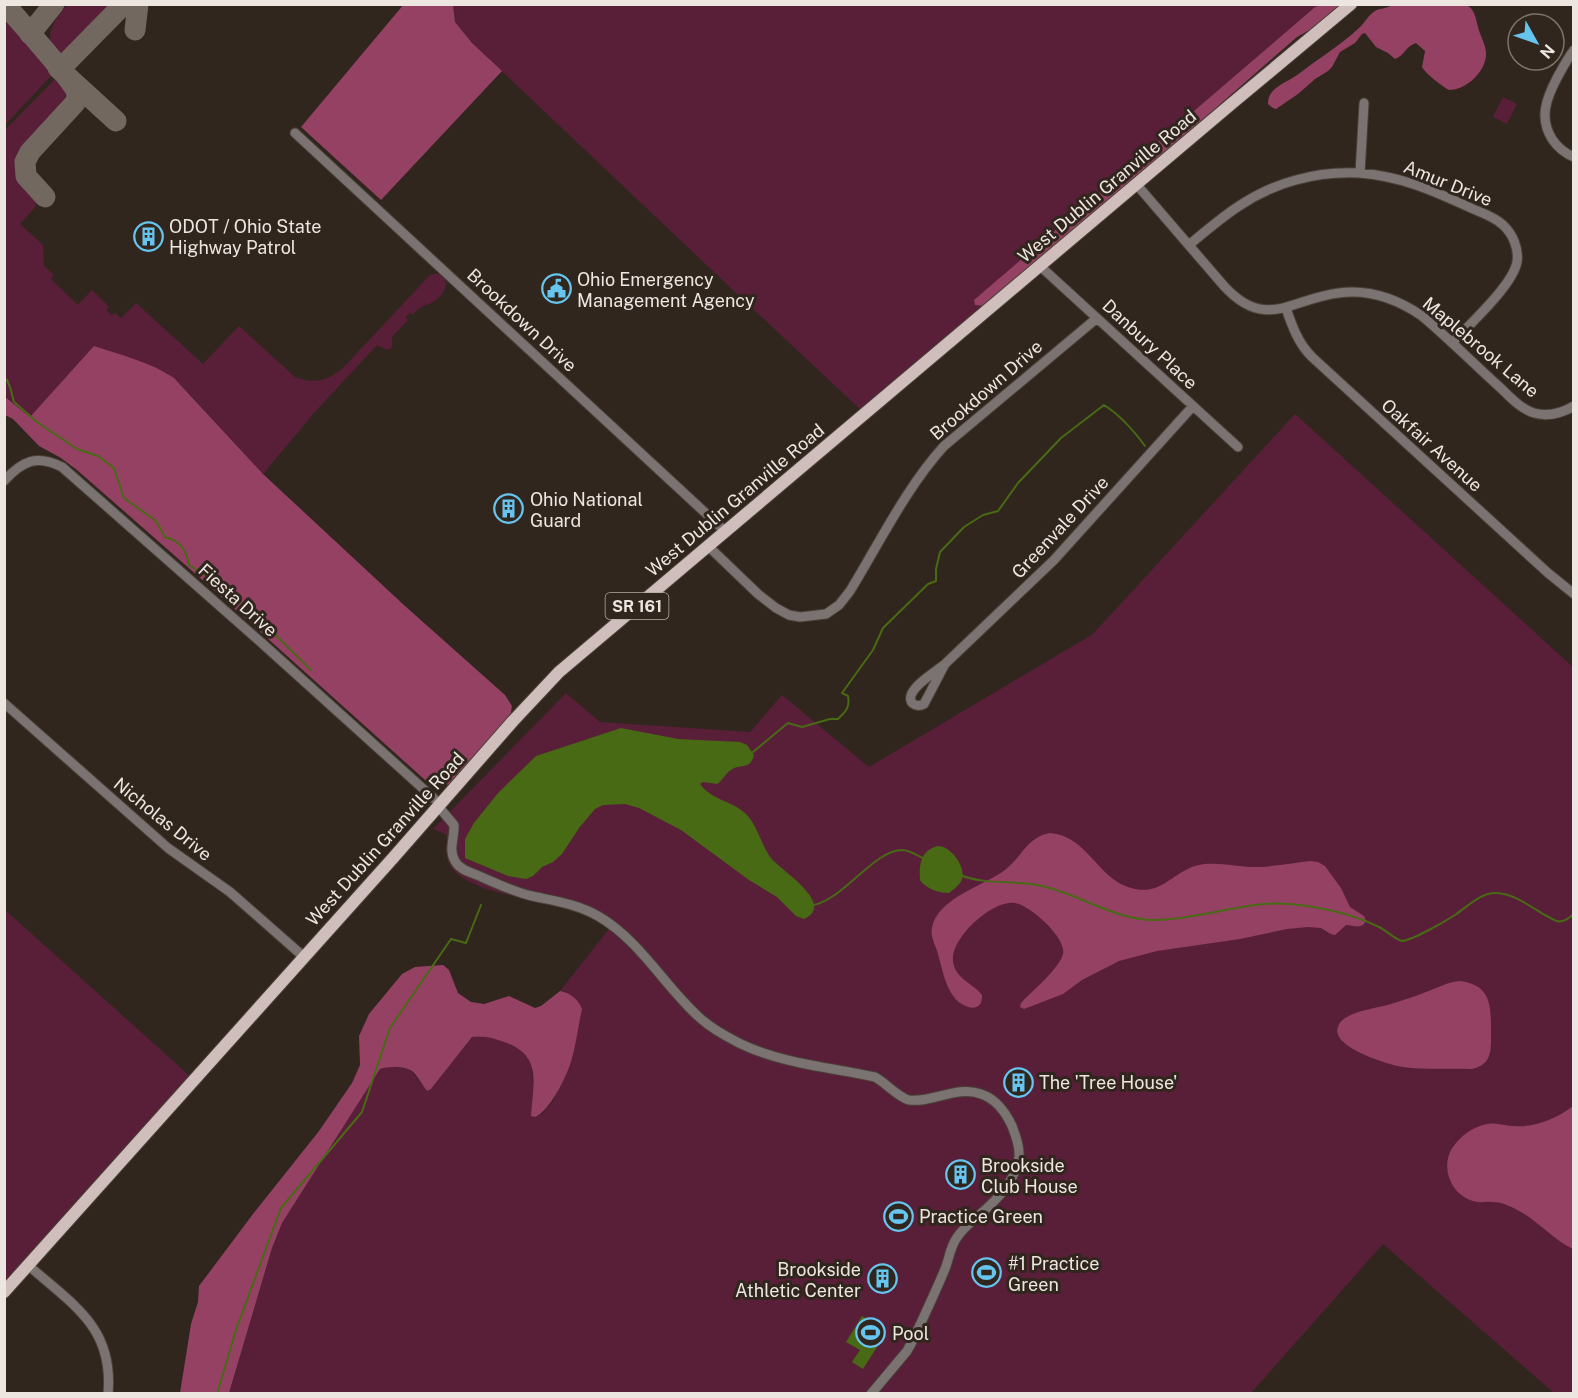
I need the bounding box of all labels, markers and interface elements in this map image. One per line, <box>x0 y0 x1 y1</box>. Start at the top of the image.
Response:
north arrow <box>1506 12 1566 72</box>
text: N <box>1536 40 1558 62</box>
street label: West Dublin Granville Road <box>1014 105 1200 267</box>
street label: Amur Drive <box>1401 156 1495 210</box>
place label: ODOT / Ohio State Highway Patrol <box>169 216 321 258</box>
building icon: ODOT / Ohio State Highway Patrol <box>132 220 164 252</box>
street label: Brookdown Drive <box>463 264 581 376</box>
place label: Ohio Emergency Management Agency <box>577 269 755 311</box>
public building icon: Ohio Emergency Management Agency <box>540 273 572 305</box>
street label: Maplebrook Lane <box>1419 292 1543 402</box>
street label: Danbury Place <box>1098 295 1202 393</box>
street label: Brookdown Drive <box>926 336 1046 444</box>
street label: Oakfair Avenue <box>1377 394 1487 496</box>
street label: West Dublin Granville Road <box>642 419 828 581</box>
street label: Greenvale Drive <box>1007 472 1113 582</box>
place label: Ohio National Guard <box>530 489 643 531</box>
building icon: Ohio National Guard <box>493 493 525 525</box>
street label: Fiesta Drive <box>194 559 282 641</box>
road number: SR 161 <box>606 593 668 619</box>
street label: West Dublin Granville Road <box>302 748 468 930</box>
street label: Nicholas Drive <box>110 773 216 865</box>
building icon: The 'Tree House' <box>1002 1066 1034 1098</box>
place label: The 'Tree House' <box>1039 1072 1177 1093</box>
place label: Brookside Club House <box>981 1155 1078 1197</box>
building icon: Brookside Club House <box>944 1159 976 1191</box>
sports icon: Practice Green <box>882 1200 914 1232</box>
place label: Practice Green <box>919 1206 1043 1227</box>
place label: #1 Practice Green <box>1008 1253 1099 1295</box>
sports icon: #1 Practice Green <box>971 1257 1003 1289</box>
place label: Brookside Athletic Center <box>735 1259 861 1301</box>
building icon: Brookside Athletic Center <box>866 1263 898 1295</box>
sports icon: Pool <box>855 1317 887 1349</box>
place label: Pool <box>892 1323 929 1344</box>

